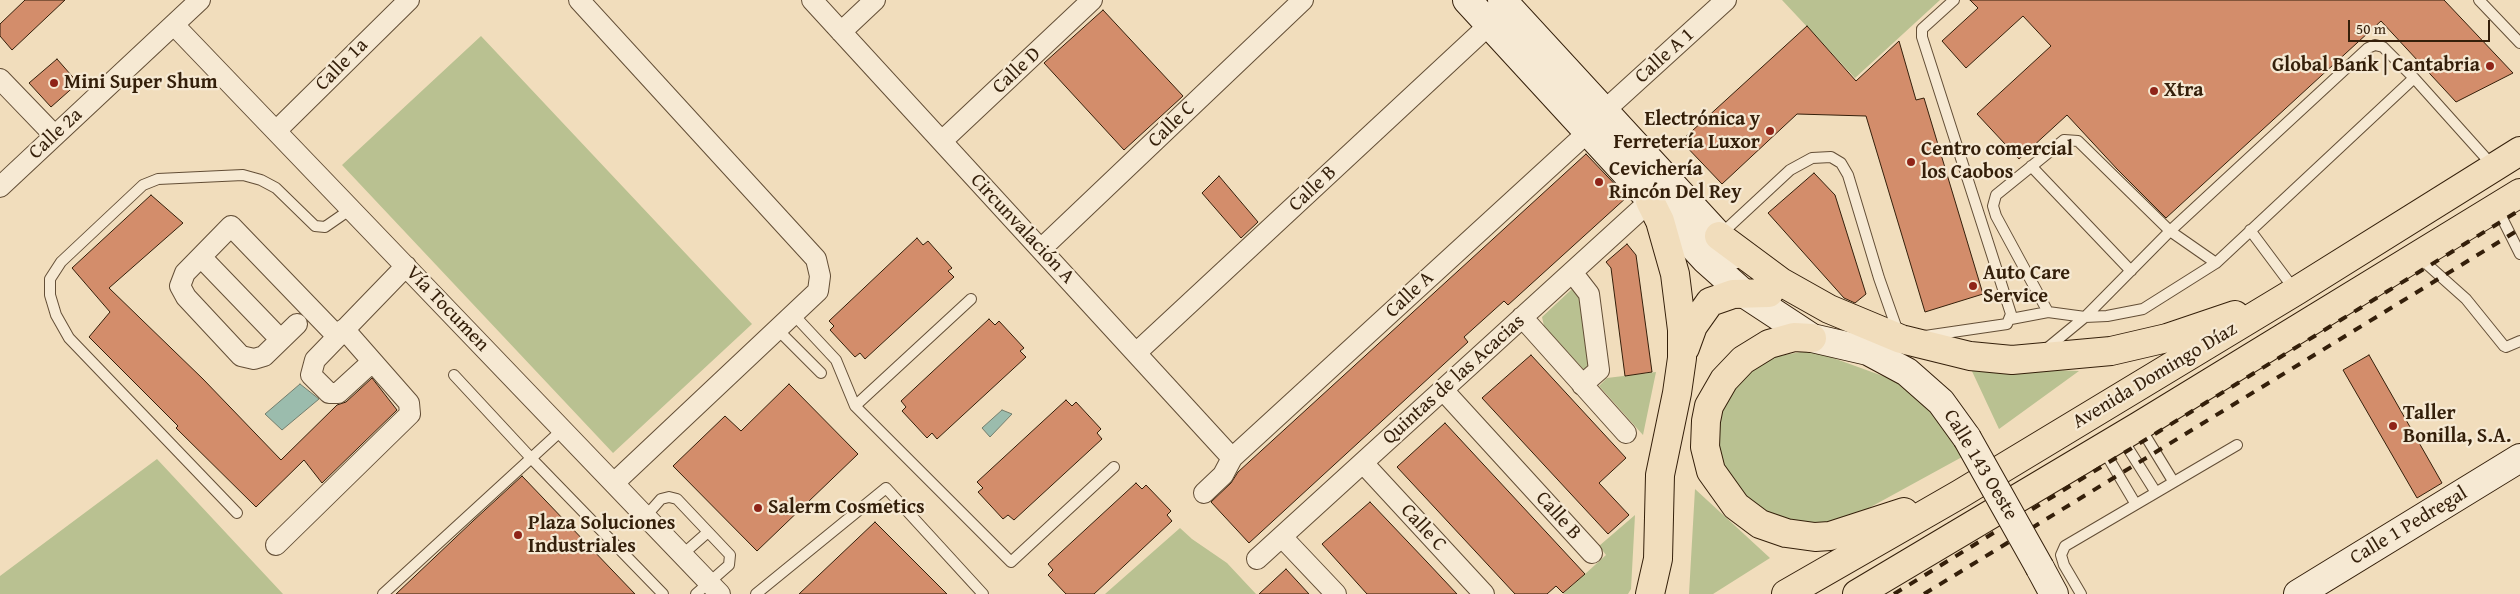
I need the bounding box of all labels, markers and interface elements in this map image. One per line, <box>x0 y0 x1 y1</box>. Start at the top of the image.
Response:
scale bar <box>2350 10 2492 42</box>
text: 50 m <box>2356 18 2386 39</box>
street label: Calle A 1 <box>1630 23 1700 89</box>
street label: Calle 1a <box>311 34 373 96</box>
street label: Calle D <box>988 43 1046 99</box>
place label: Global Bank | Cantabria <box>2272 54 2480 78</box>
marker: Global Bank | Cantabria <box>2484 60 2496 72</box>
place label: Mini Super Shum <box>64 71 218 95</box>
marker: Mini Super Shum <box>48 77 60 89</box>
place label: Xtra <box>2164 79 2204 103</box>
marker: Xtra <box>2148 85 2160 97</box>
street label: Calle C <box>1143 97 1201 153</box>
street label: Calle 2a <box>24 103 88 165</box>
place label: Electrónica y Ferretería Luxor <box>1613 108 1760 155</box>
marker: Electrónica y Ferretería Luxor <box>1764 125 1776 137</box>
place label: Centro comercial los Caobos <box>1921 138 2073 185</box>
marker: Centro comercial los Caobos <box>1905 156 1917 168</box>
place label: Cevichería Rincón Del Rey <box>1609 158 1741 205</box>
street label: Calle B <box>1284 161 1342 217</box>
street label: Circunvalación A <box>965 169 1079 289</box>
marker: Cevichería Rincón Del Rey <box>1593 176 1605 188</box>
street label: Vía Tocumen <box>400 261 494 357</box>
place label: Auto Care Service <box>1983 262 2070 309</box>
street label: Calle A <box>1381 267 1439 323</box>
marker: Auto Care Service <box>1967 280 1979 292</box>
street label: Quintas de las Acacias <box>1378 310 1530 450</box>
street label: Avenida Domingo Díaz <box>2068 317 2242 435</box>
place label: Taller Bonilla, S.A. <box>2403 402 2511 449</box>
street label: Calle 143 Oeste <box>1938 405 2022 525</box>
marker: Taller Bonilla, S.A. <box>2387 420 2399 432</box>
street label: Calle 1 Pedregal <box>2346 482 2472 570</box>
street label: Calle B <box>1530 487 1586 545</box>
place label: Salerm Cosmetics <box>768 496 925 520</box>
street label: Calle C <box>1395 499 1451 557</box>
marker: Salerm Cosmetics <box>752 502 764 514</box>
place label: Plaza Soluciones Industriales <box>528 512 675 559</box>
marker: Plaza Soluciones Industriales <box>512 529 524 541</box>

